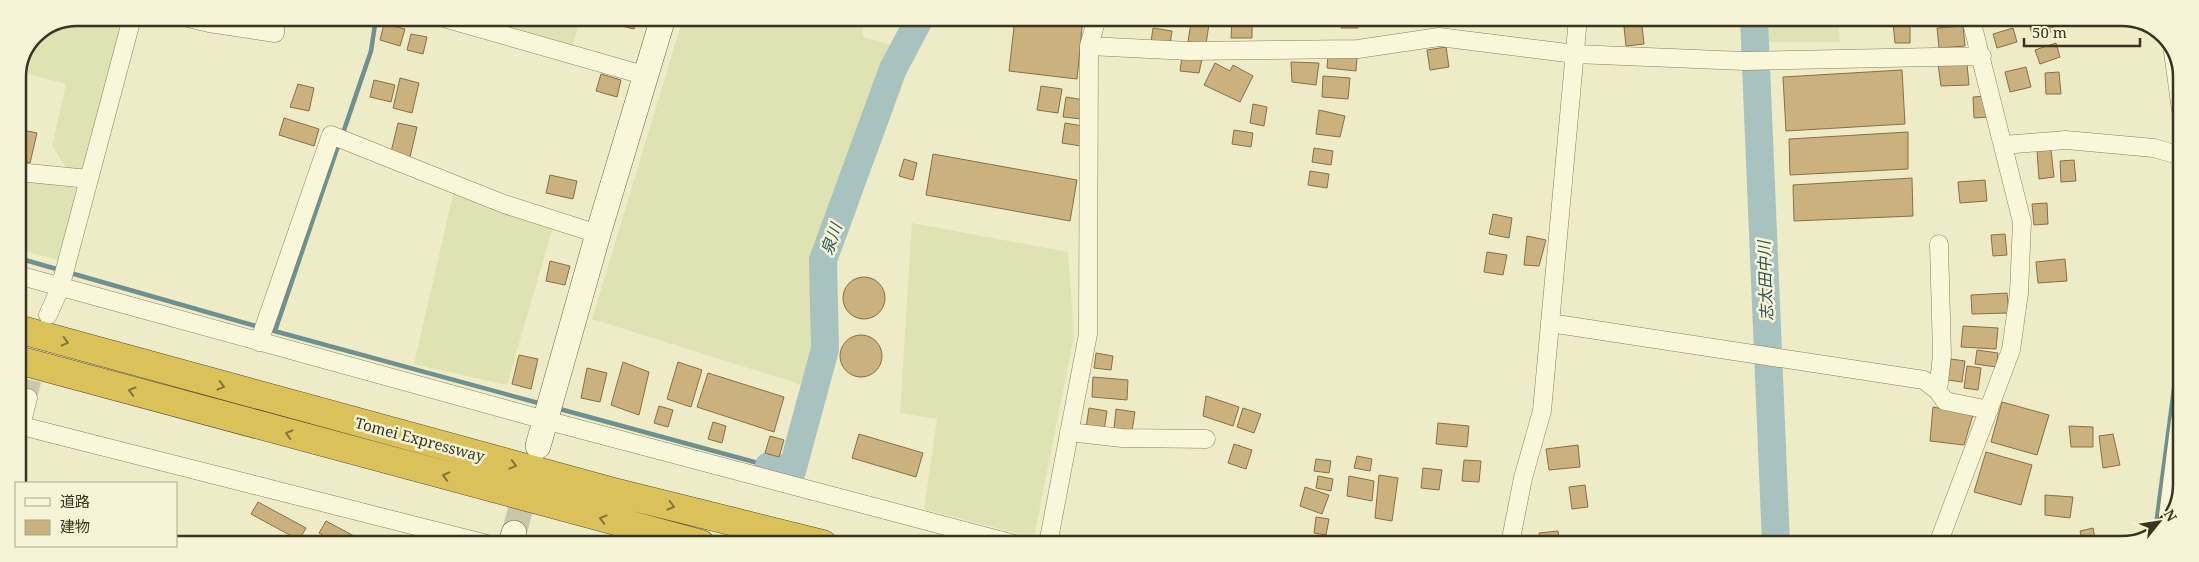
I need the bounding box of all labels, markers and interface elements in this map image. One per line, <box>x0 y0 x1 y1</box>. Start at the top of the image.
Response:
scale bar <box>2024 15 2140 47</box>
text: 50 m <box>2032 22 2067 42</box>
water label: 泉川 <box>815 218 847 258</box>
water label: 志太田中川 <box>1753 239 1777 321</box>
one-way arrow <box>60 337 68 347</box>
one-way arrow <box>217 380 225 390</box>
one-way arrow <box>128 386 137 397</box>
street label: Tomei Expressway <box>353 412 488 466</box>
one-way arrow <box>285 429 293 440</box>
one-way arrow <box>509 459 517 469</box>
one-way arrow <box>442 472 450 482</box>
legend <box>15 482 178 547</box>
text: 道路 <box>60 491 90 511</box>
north arrow <box>2134 497 2184 547</box>
one-way arrow <box>666 500 675 511</box>
text: N <box>2160 506 2182 525</box>
one-way arrow <box>599 514 607 524</box>
text: 建物 <box>60 516 90 536</box>

